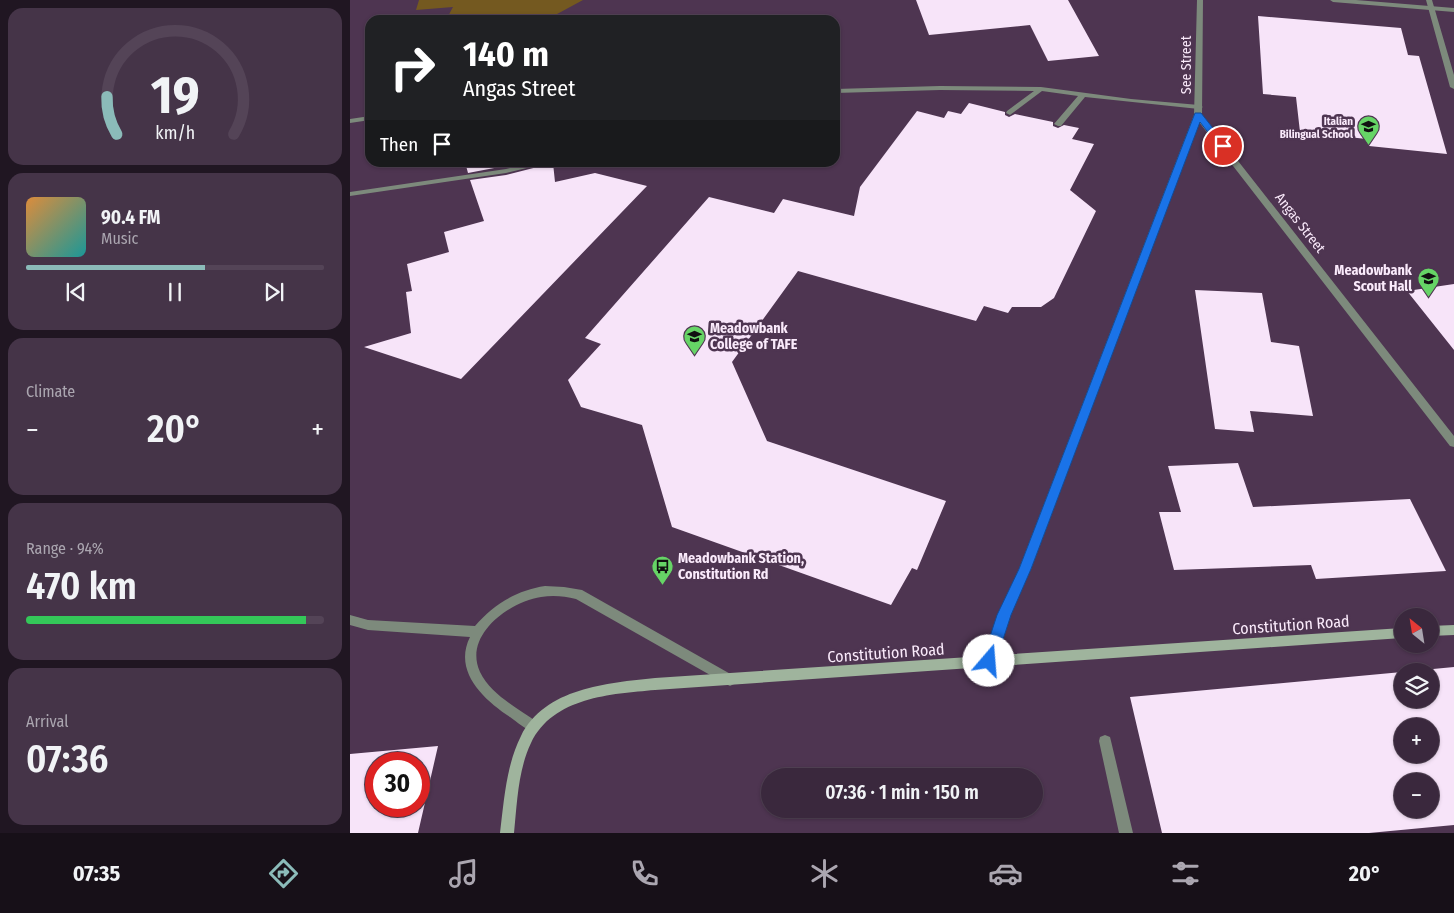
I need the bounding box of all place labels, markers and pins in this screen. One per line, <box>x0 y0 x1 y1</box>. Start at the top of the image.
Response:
place label: Italian Bilingual School <box>1280 115 1354 141</box>
school or university icon: Italian Bilingual School <box>1357 115 1381 146</box>
pin <box>1202 125 1244 167</box>
place label: Meadowbank Scout Hall <box>1334 262 1413 295</box>
school or university icon: Meadowbank Scout Hall <box>1416 266 1440 297</box>
place label: Meadowbank College of TAFE <box>710 320 798 353</box>
school or university icon: Meadowbank College of TAFE <box>682 324 706 355</box>
place label: Meadowbank Station, Constitution Rd <box>678 550 804 583</box>
bus stop icon: Meadowbank Station, Constitution Rd <box>650 554 674 585</box>

